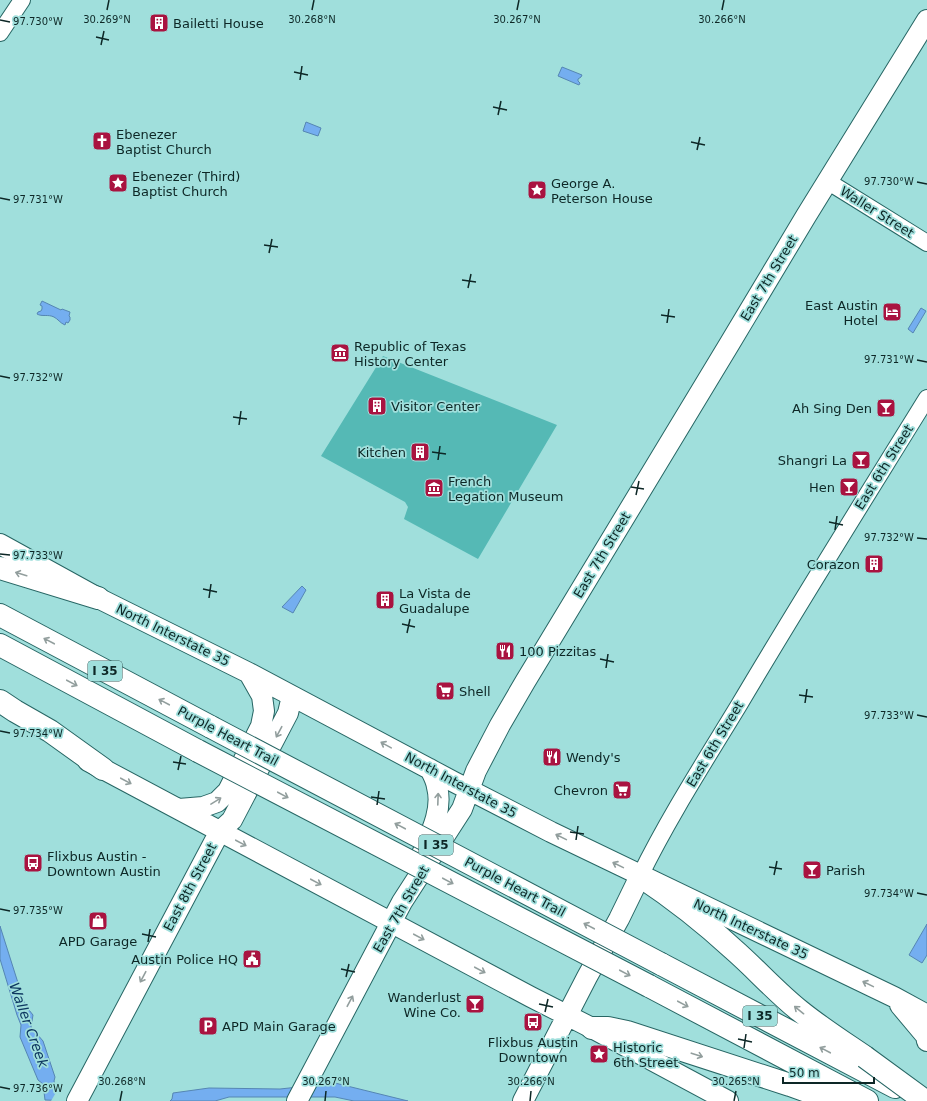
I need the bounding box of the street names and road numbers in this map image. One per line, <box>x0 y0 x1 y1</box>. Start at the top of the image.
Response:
street label: Waller Street <box>837 183 917 241</box>
street label: East 7th Street <box>737 232 801 324</box>
street label: East 6th Street <box>852 422 916 512</box>
street label: East 7th Street <box>570 509 634 601</box>
street label: North Interstate 35 <box>114 601 232 669</box>
road number: I 35 <box>88 661 122 681</box>
street label: East 6th Street <box>683 698 747 790</box>
street label: Purple Heart Trail <box>175 703 281 769</box>
street label: North Interstate 35 <box>402 749 520 821</box>
road number: I 35 <box>419 835 453 855</box>
street label: East 8th Street <box>161 840 219 934</box>
street label: Purple Heart Trail <box>462 854 568 920</box>
street label: East 7th Street <box>370 863 432 955</box>
street label: North Interstate 35 <box>691 896 811 962</box>
road number: I 35 <box>743 1006 777 1026</box>

